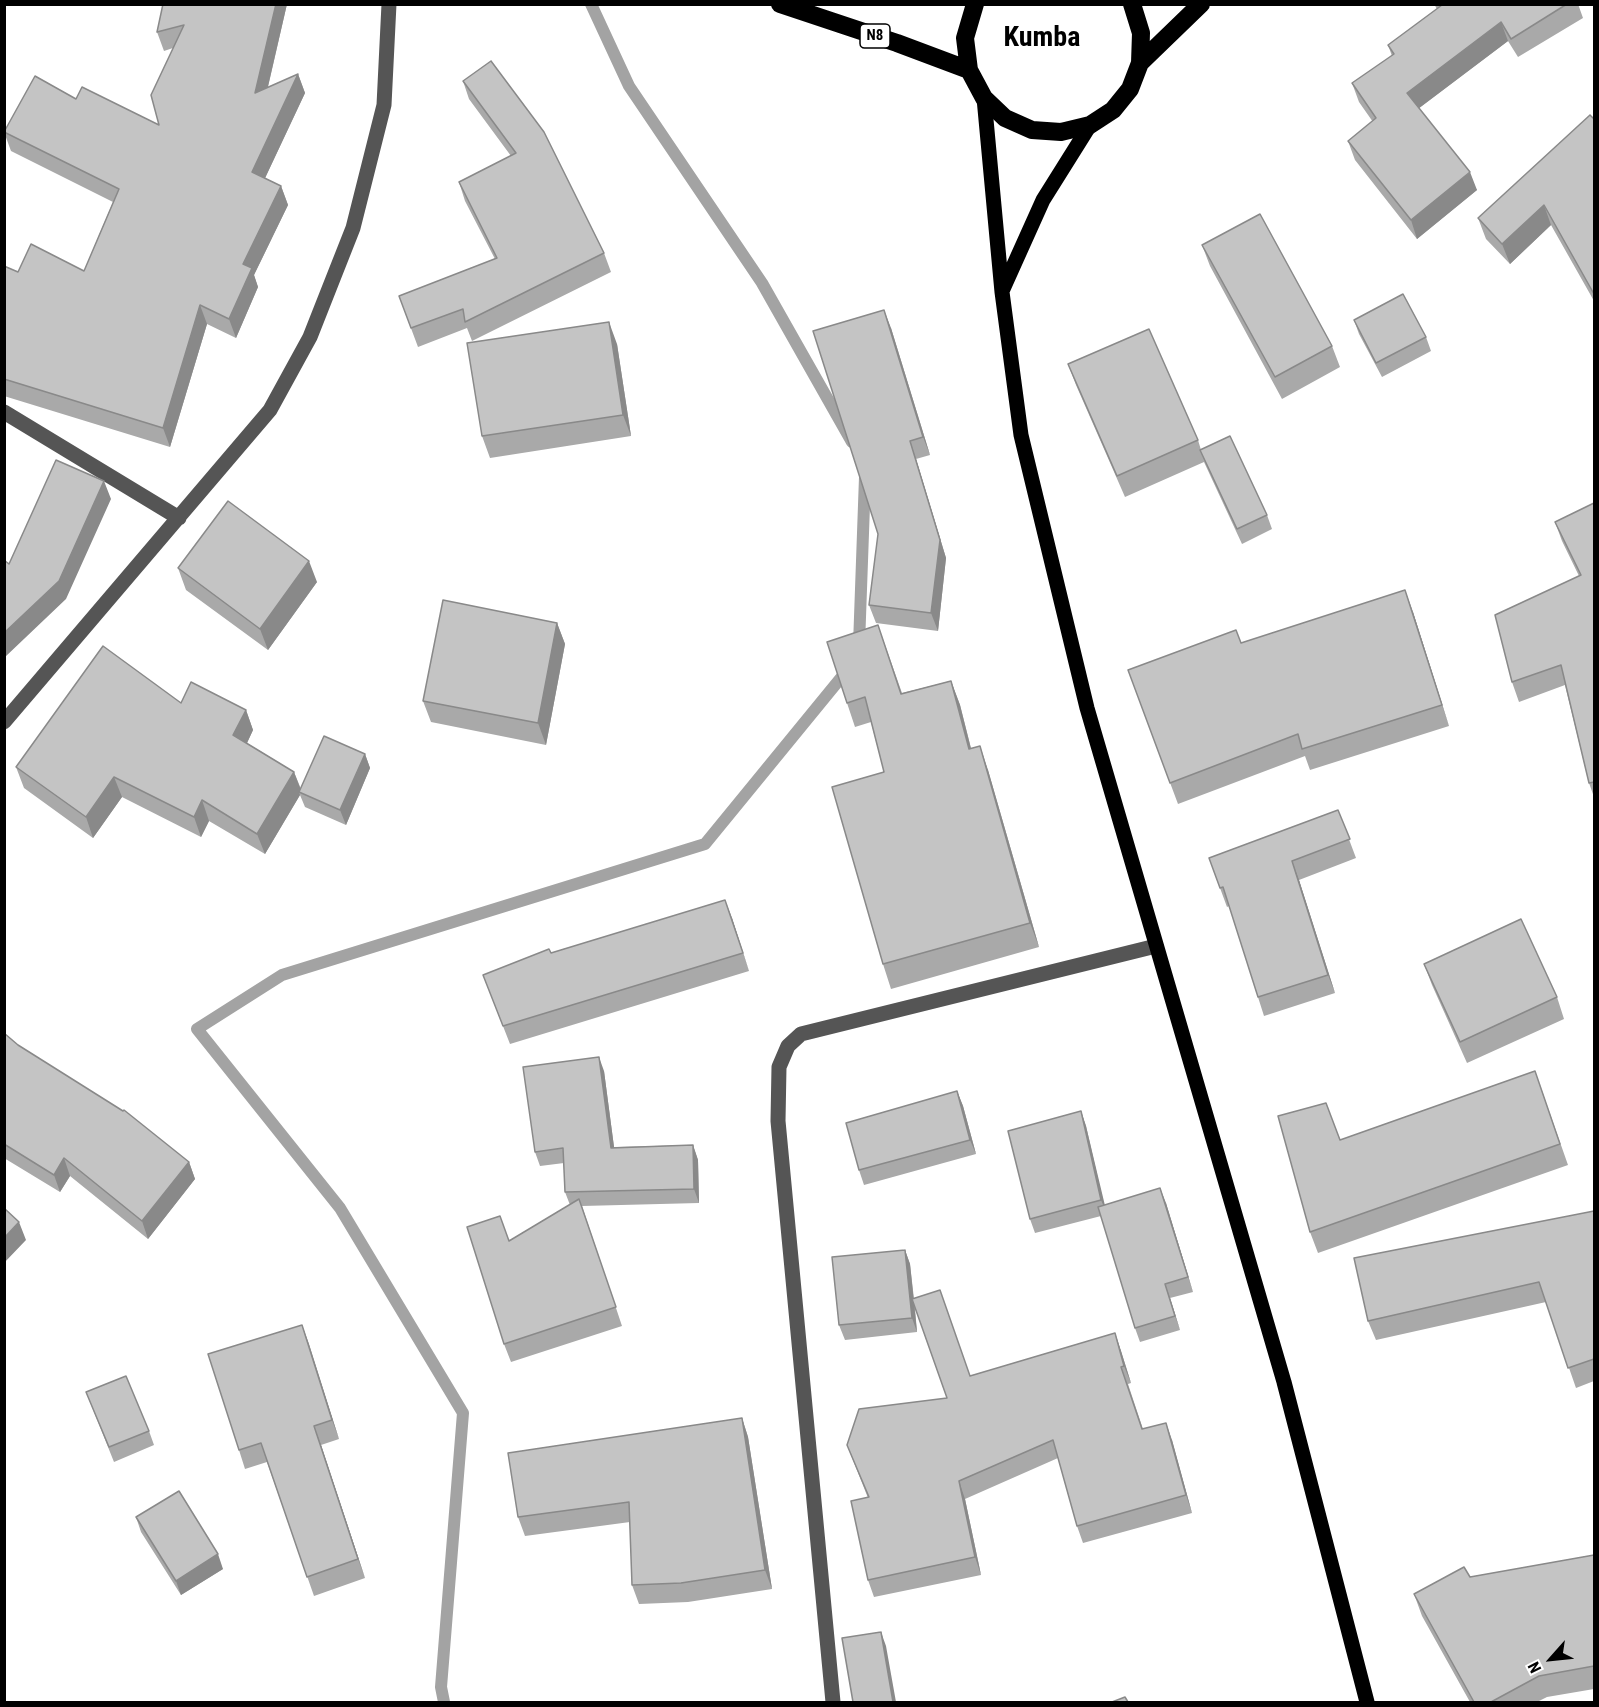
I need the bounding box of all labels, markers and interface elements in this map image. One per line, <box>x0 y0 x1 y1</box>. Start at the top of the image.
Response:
district label: Kumba <box>1004 22 1080 56</box>
road number: N8 <box>860 24 890 48</box>
north arrow <box>1521 1629 1581 1689</box>
text: N <box>1524 1659 1545 1676</box>

